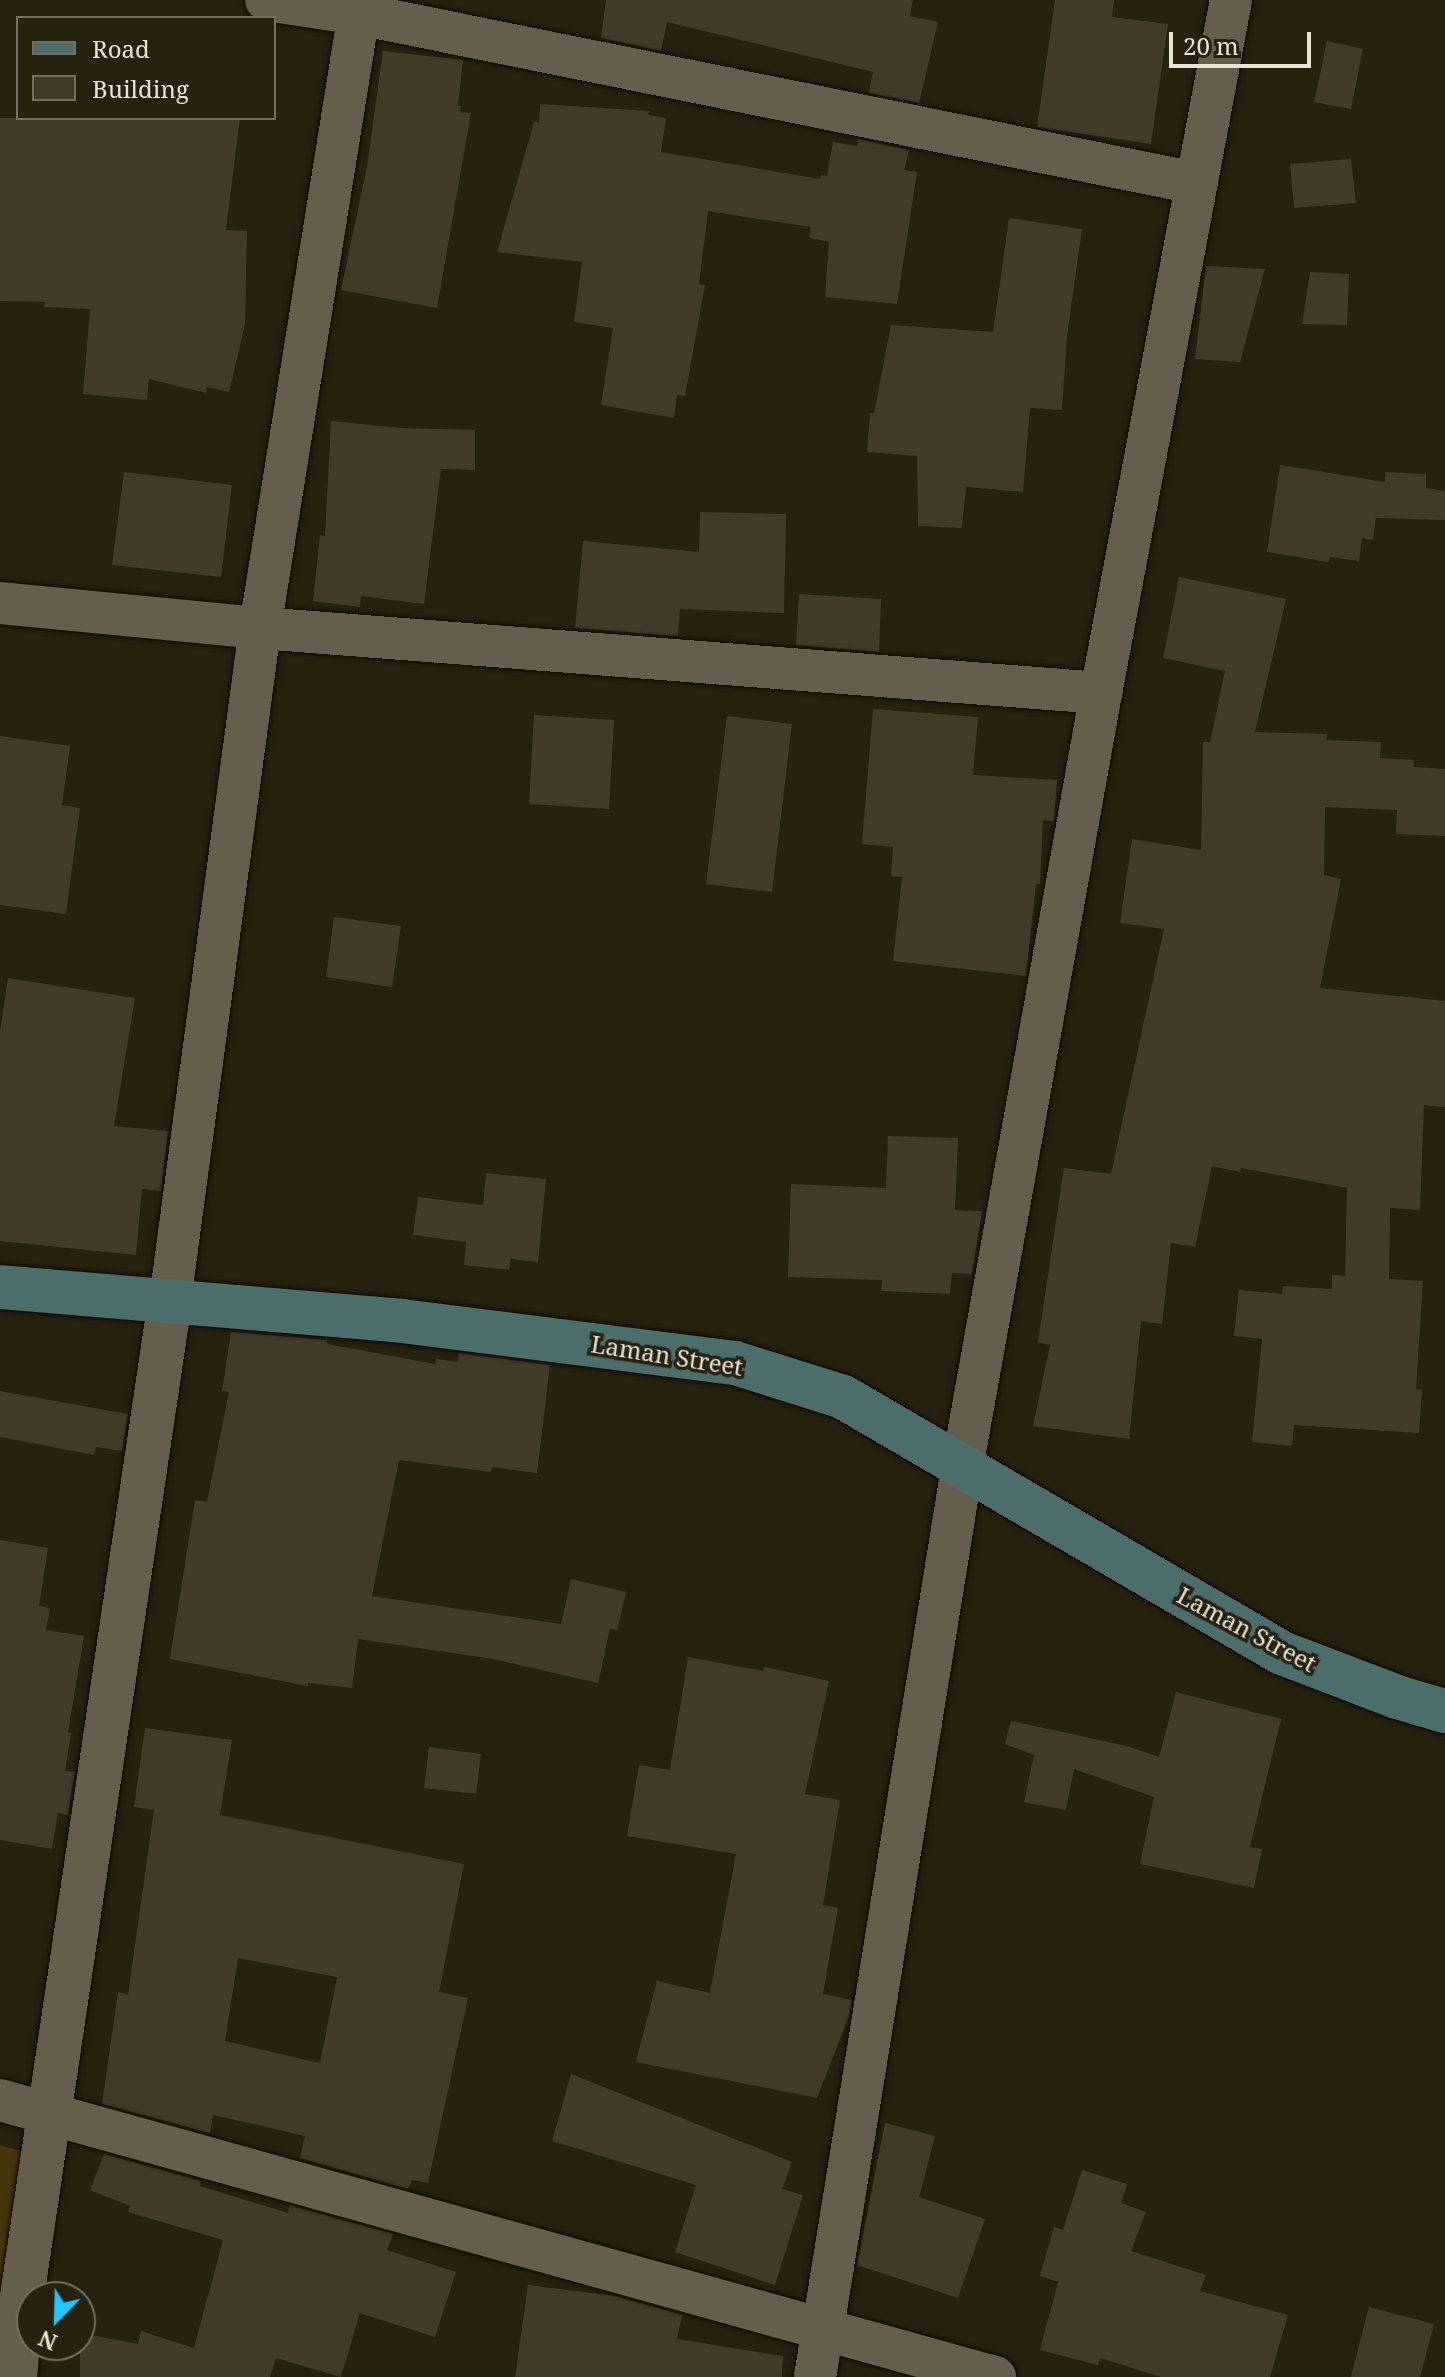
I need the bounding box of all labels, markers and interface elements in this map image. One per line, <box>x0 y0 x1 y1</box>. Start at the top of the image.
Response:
legend <box>16 16 276 120</box>
scale bar <box>1173 16 1315 66</box>
text: 20 m <box>1183 29 1239 62</box>
text: Road <box>92 32 150 65</box>
text: Building <box>92 72 189 105</box>
street label: Laman Street <box>589 1329 745 1381</box>
street label: Laman Street <box>1173 1580 1321 1678</box>
north arrow <box>16 2281 96 2361</box>
text: N <box>34 2324 61 2358</box>

